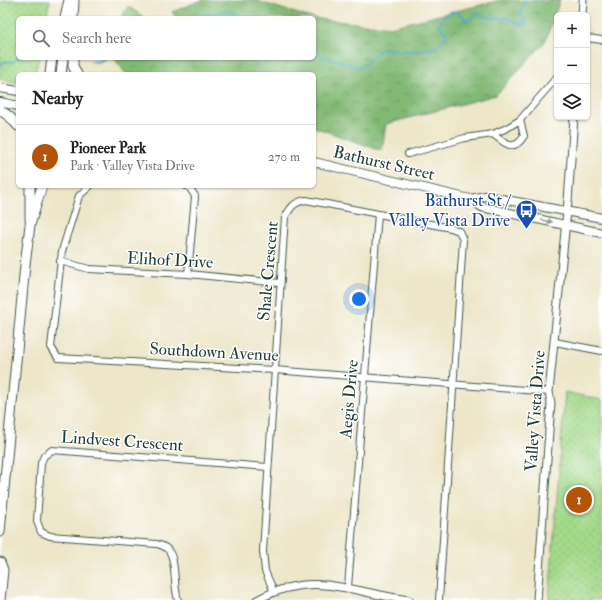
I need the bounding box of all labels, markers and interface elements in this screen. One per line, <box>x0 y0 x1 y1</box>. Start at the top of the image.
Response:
map controls <box>554 12 590 120</box>
button: + <box>554 12 590 48</box>
search box <box>16 16 316 60</box>
icon: search <box>30 27 52 49</box>
text: Search here <box>62 29 131 48</box>
button: − <box>554 48 590 84</box>
button: layers <box>554 84 590 120</box>
text: Nearby <box>32 88 83 109</box>
text: Pioneer Park <box>70 139 146 158</box>
street label: Bathurst Street <box>331 141 437 185</box>
text: 1 <box>43 149 47 165</box>
text: 270 m <box>268 149 300 165</box>
text: Park · Valley Vista Drive <box>70 158 195 174</box>
place label: Bathurst St / Valley Vista Drive <box>388 190 512 232</box>
bus stop icon: Bathurst St / Valley Vista Drive <box>513 197 539 230</box>
one-way arrow <box>541 218 553 224</box>
street label: Shale Crescent <box>253 220 283 322</box>
street label: Elihof Drive <box>126 247 214 273</box>
your location <box>349 289 369 309</box>
street label: Southdown Avenue <box>149 338 279 366</box>
street label: Valley Vista Drive <box>520 350 551 473</box>
street label: Aegis Drive <box>335 359 363 440</box>
street label: Lindvest Crescent <box>60 426 184 456</box>
pin: 1 <box>566 485 592 515</box>

